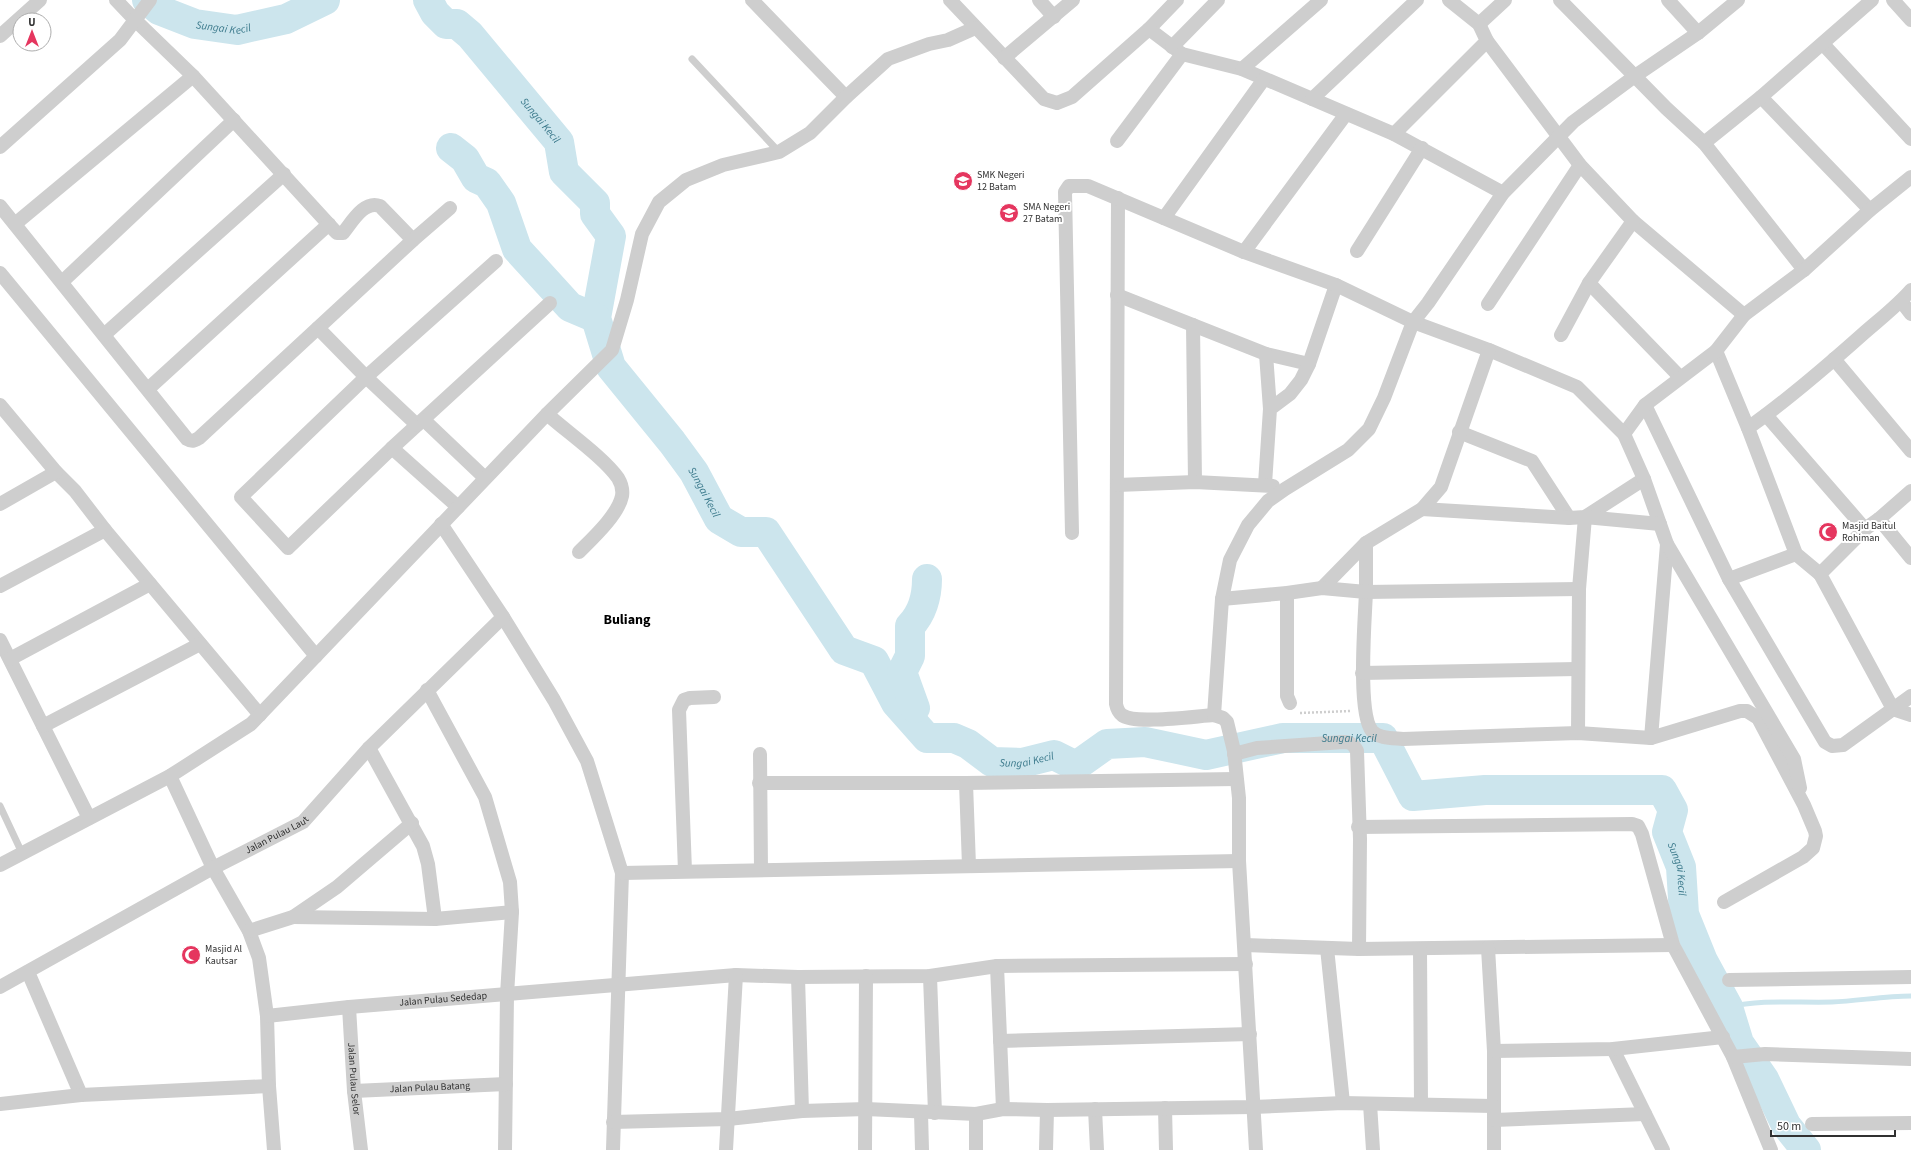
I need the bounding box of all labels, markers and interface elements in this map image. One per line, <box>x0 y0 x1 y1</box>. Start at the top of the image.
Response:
north arrow <box>12 12 52 52</box>
text: U <box>28 15 36 30</box>
water label: Sungai Kecil <box>195 17 252 38</box>
water label: Sungai Kecil <box>517 94 564 146</box>
place label: SMK Negeri 12 Batam <box>977 168 1025 194</box>
school or university icon: SMK Negeri 12 Batam <box>952 170 974 192</box>
place label: SMA Negeri 27 Batam <box>1023 200 1070 226</box>
school or university icon: SMA Negeri 27 Batam <box>998 202 1020 224</box>
water label: Sungai Kecil <box>685 464 724 520</box>
place label: Masjid Baitul Rohiman <box>1842 519 1896 545</box>
mosque icon: Masjid Baitul Rohiman <box>1817 521 1839 543</box>
district label: Buliang <box>603 610 651 630</box>
water label: Sungai Kecil <box>1321 731 1377 746</box>
water label: Sungai Kecil <box>999 748 1056 771</box>
street label: Jalan Pulau Laut <box>243 812 313 857</box>
water label: Sungai Kecil <box>1664 840 1690 896</box>
place label: Masjid Al Kautsar <box>205 942 242 968</box>
mosque icon: Masjid Al Kautsar <box>180 944 202 966</box>
street label: Jalan Pulau Sededap <box>399 989 488 1010</box>
street label: Jalan Pulau Selor <box>344 1042 364 1116</box>
street label: Jalan Pulau Batang <box>389 1079 471 1096</box>
scale bar <box>1771 1112 1895 1138</box>
text: 50 m <box>1777 1118 1801 1135</box>

